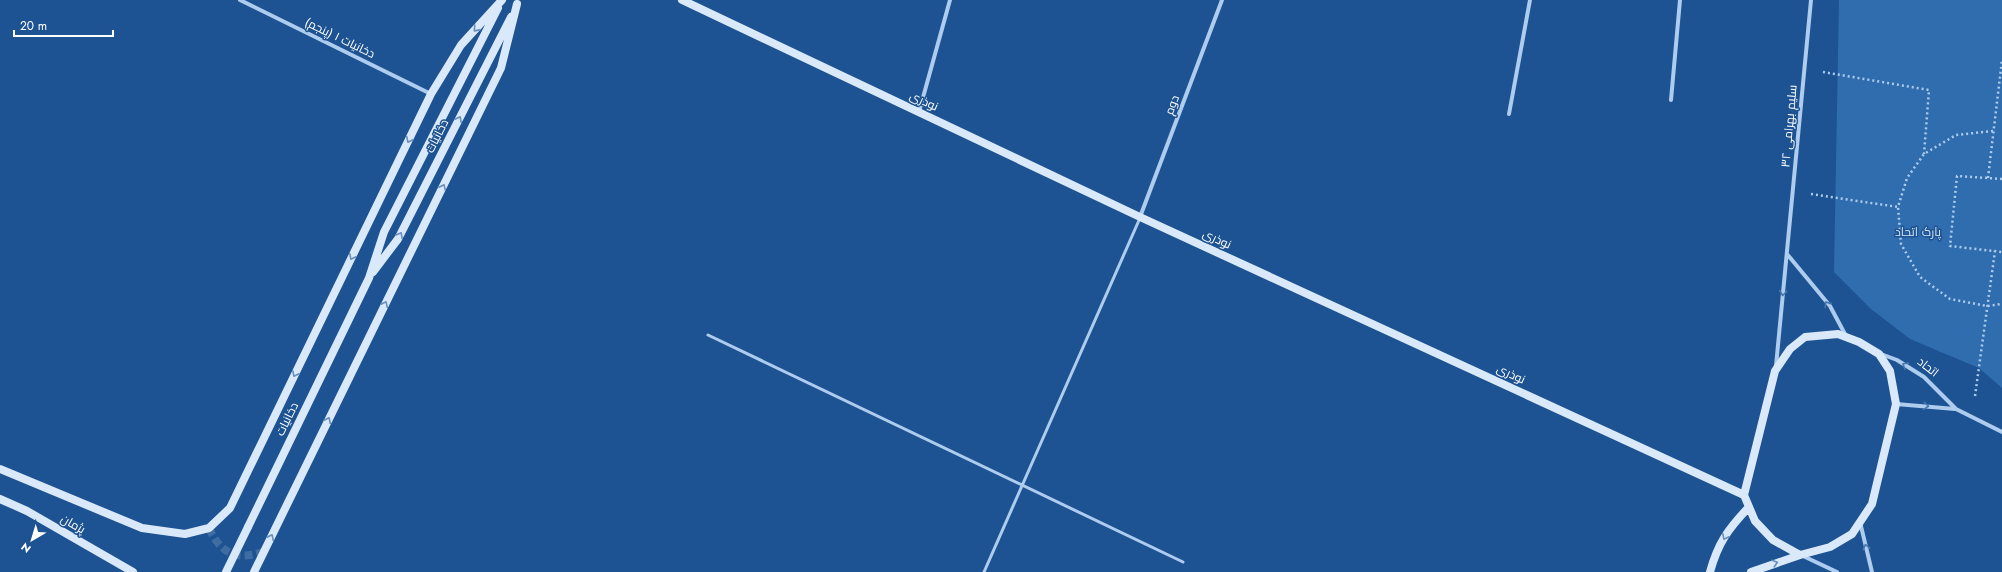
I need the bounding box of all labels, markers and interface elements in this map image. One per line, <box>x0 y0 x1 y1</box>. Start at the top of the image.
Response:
scale bar <box>14 12 113 38</box>
street label: دخانیات ۱ (پنجم) <box>302 13 378 63</box>
text: 20 m <box>20 17 47 35</box>
one-way arrow <box>473 24 480 32</box>
street label: سلیم بهرامی ۳۲ <box>1776 84 1802 168</box>
street label: نوذری <box>907 87 941 115</box>
street label: دوم <box>1160 92 1184 117</box>
street label: دخانیات <box>421 116 453 156</box>
one-way arrow <box>454 116 462 123</box>
one-way arrow <box>406 135 414 143</box>
one-way arrow <box>438 184 446 191</box>
park label: پارک اتحاد <box>1895 223 1942 241</box>
street label: نوذری <box>1200 225 1234 253</box>
one-way arrow <box>396 232 403 239</box>
one-way arrow <box>349 252 357 260</box>
one-way arrow <box>1779 290 1788 296</box>
one-way arrow <box>381 300 388 308</box>
one-way arrow <box>1825 301 1832 308</box>
street label: اتحاد <box>1913 353 1943 381</box>
street label: نوذری <box>1494 360 1528 388</box>
one-way arrow <box>1902 362 1909 370</box>
one-way arrow <box>292 369 300 377</box>
street label: دخانیات <box>271 399 303 439</box>
one-way arrow <box>1923 402 1929 411</box>
one-way arrow <box>323 417 331 425</box>
street label: پژمان <box>57 510 89 539</box>
north arrow <box>12 520 52 560</box>
one-way arrow <box>1722 532 1729 540</box>
one-way arrow <box>266 534 274 541</box>
text: N <box>17 539 34 557</box>
one-way arrow <box>1863 544 1871 550</box>
one-way arrow <box>1772 559 1779 568</box>

